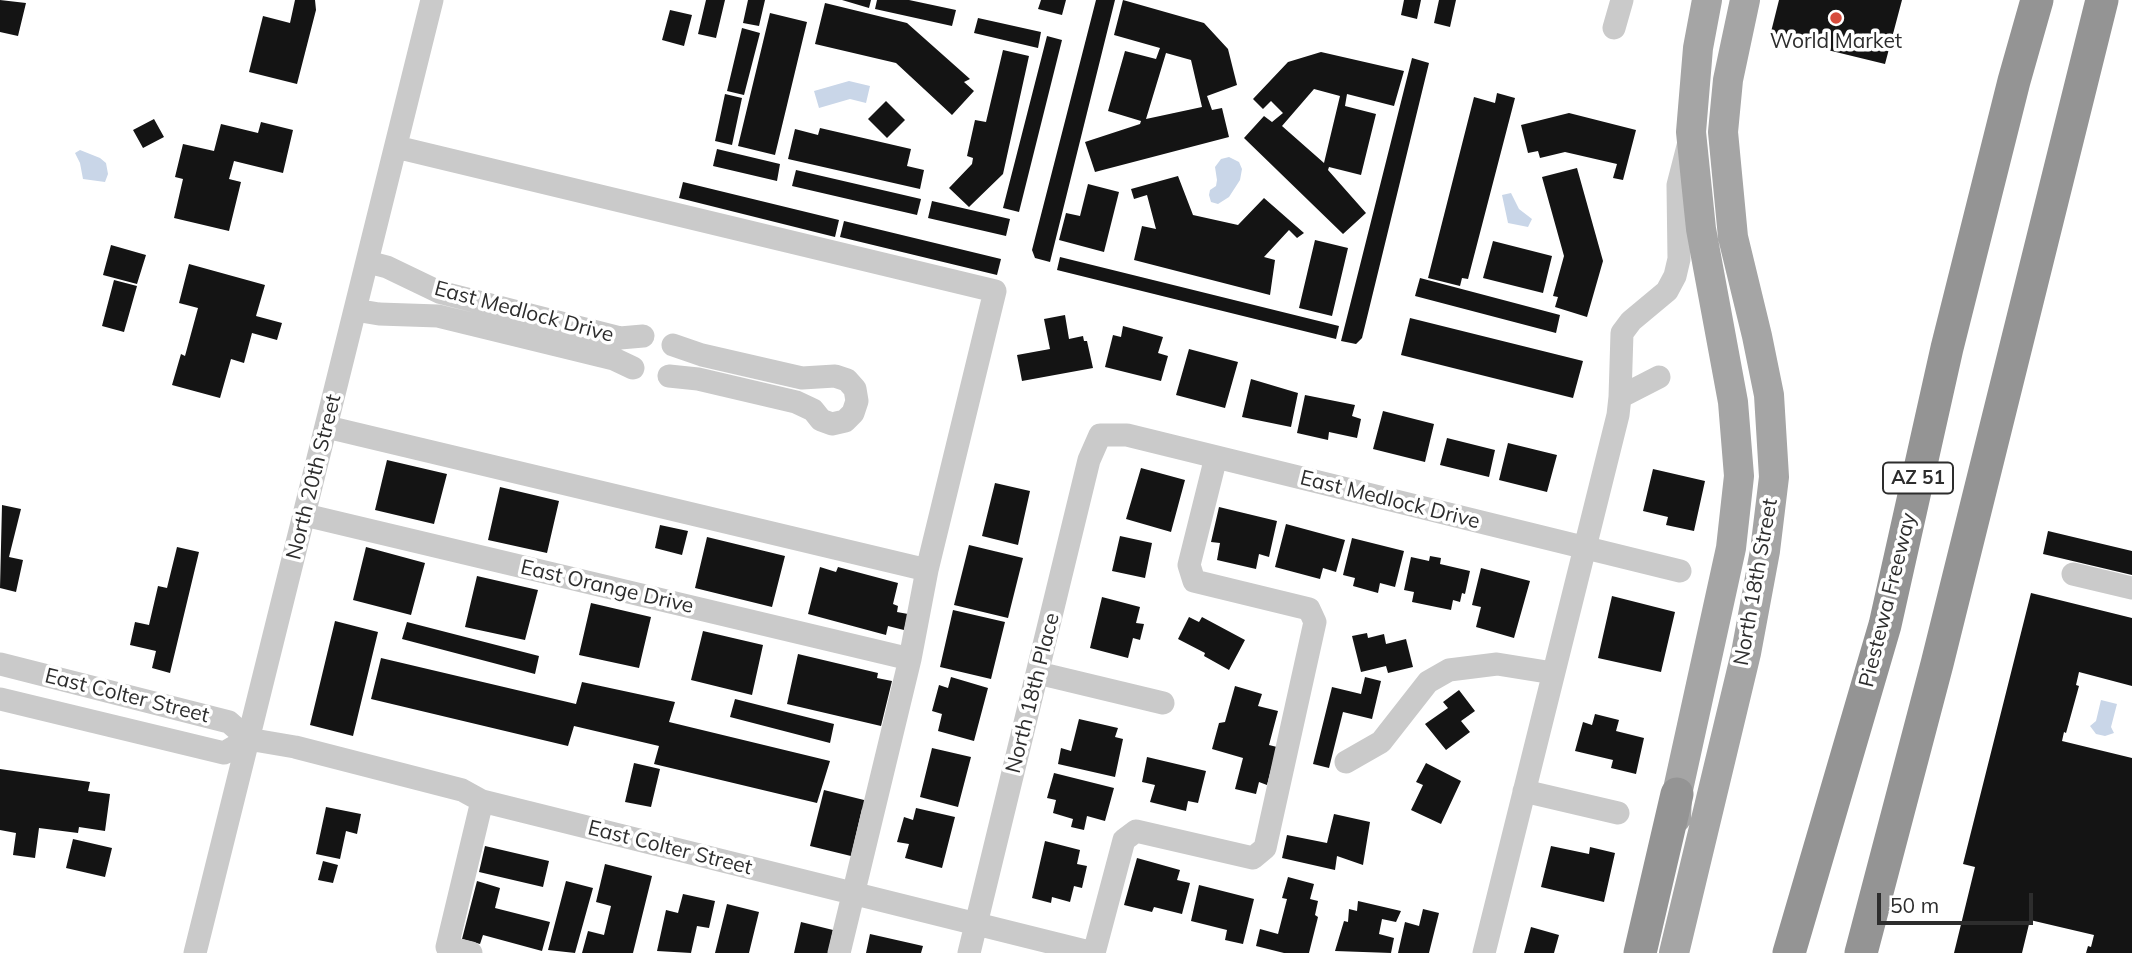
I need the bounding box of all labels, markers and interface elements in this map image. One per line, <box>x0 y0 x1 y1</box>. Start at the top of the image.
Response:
marker: World Market <box>1828 10 1844 26</box>
place label: World Market <box>1770 29 1902 55</box>
street label: East Medlock Drive <box>432 276 616 348</box>
street label: North 20th Street <box>281 392 347 562</box>
road number: AZ 51 <box>1883 463 1953 494</box>
street label: East Medlock Drive <box>1298 465 1482 535</box>
street label: North 18th Street <box>1729 496 1783 668</box>
street label: Piestewa Freeway <box>1854 510 1922 690</box>
street label: East Orange Drive <box>518 555 696 619</box>
street label: North 18th Place <box>1001 610 1065 776</box>
street label: East Colter Street <box>42 663 212 729</box>
street label: East Colter Street <box>585 815 755 881</box>
scale bar <box>1880 880 2036 924</box>
text: 50 m <box>1890 892 1939 918</box>

